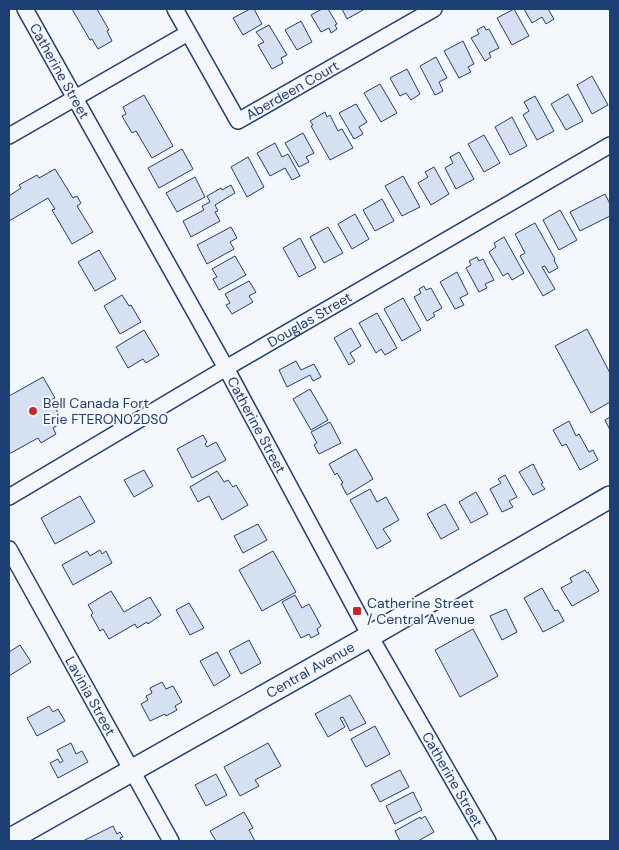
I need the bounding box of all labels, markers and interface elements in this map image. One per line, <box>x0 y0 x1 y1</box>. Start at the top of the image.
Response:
street label: Catherine Street <box>26 20 94 122</box>
street label: Aberdeen Court <box>242 56 342 124</box>
street label: Douglas Street <box>264 288 355 351</box>
street label: Catherine Street <box>223 373 290 476</box>
place label: Bell Canada Fort Erie FTERON02DS0 <box>43 394 168 428</box>
marker: Bell Canada Fort Erie FTERON02DS0 <box>27 405 39 417</box>
place label: Catherine Street / Central Avenue <box>367 594 475 628</box>
marker: Catherine Street / Central Avenue <box>351 605 363 617</box>
street label: Central Avenue <box>263 638 358 702</box>
street label: Lavinia Street <box>61 653 120 739</box>
street label: Catherine Street <box>418 728 487 830</box>

